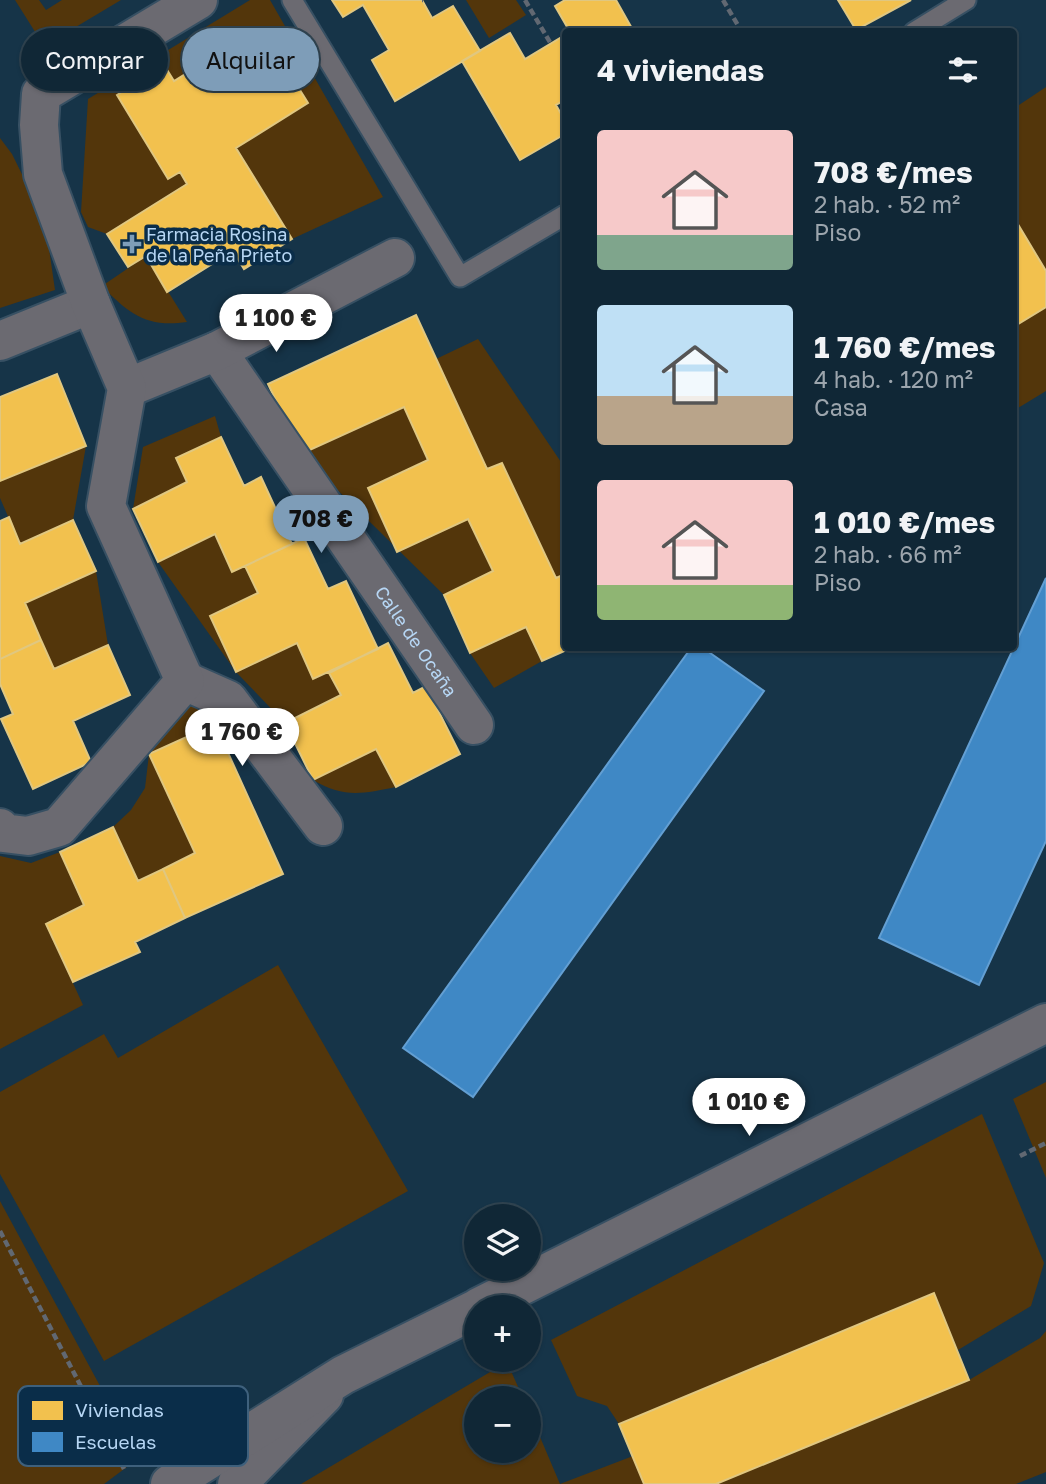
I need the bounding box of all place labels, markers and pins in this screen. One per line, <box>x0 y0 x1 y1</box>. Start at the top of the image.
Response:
place label: Farmacia Rosina de la Peña Prieto <box>146 223 292 266</box>
marker: Farmacia Rosina de la Peña Prieto <box>124 236 140 252</box>
pin: 1 100 € <box>211 294 341 354</box>
pin: 708 € <box>272 496 370 555</box>
pin: 1 760 € <box>177 708 307 768</box>
pin: 1 010 € <box>684 1078 814 1138</box>

